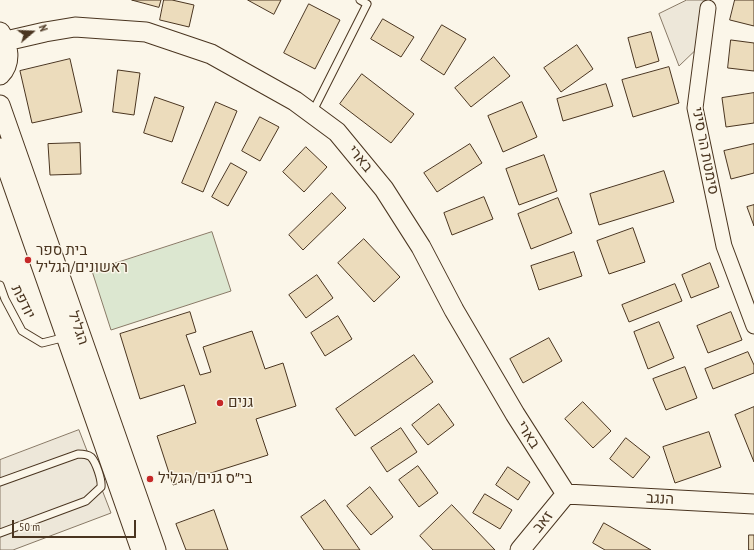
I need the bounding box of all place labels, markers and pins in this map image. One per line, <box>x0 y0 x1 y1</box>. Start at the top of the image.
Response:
place label: בית ספר ראשונים/הגליל <box>36 242 128 277</box>
marker: בית ספר ראשונים/הגליל <box>23 255 33 265</box>
place label: גנים <box>228 394 253 412</box>
marker: גנים <box>215 398 225 408</box>
place label: בי״ס גנים/הגליל <box>158 470 252 488</box>
marker: בי״ס גנים/הגליל <box>145 474 155 484</box>

